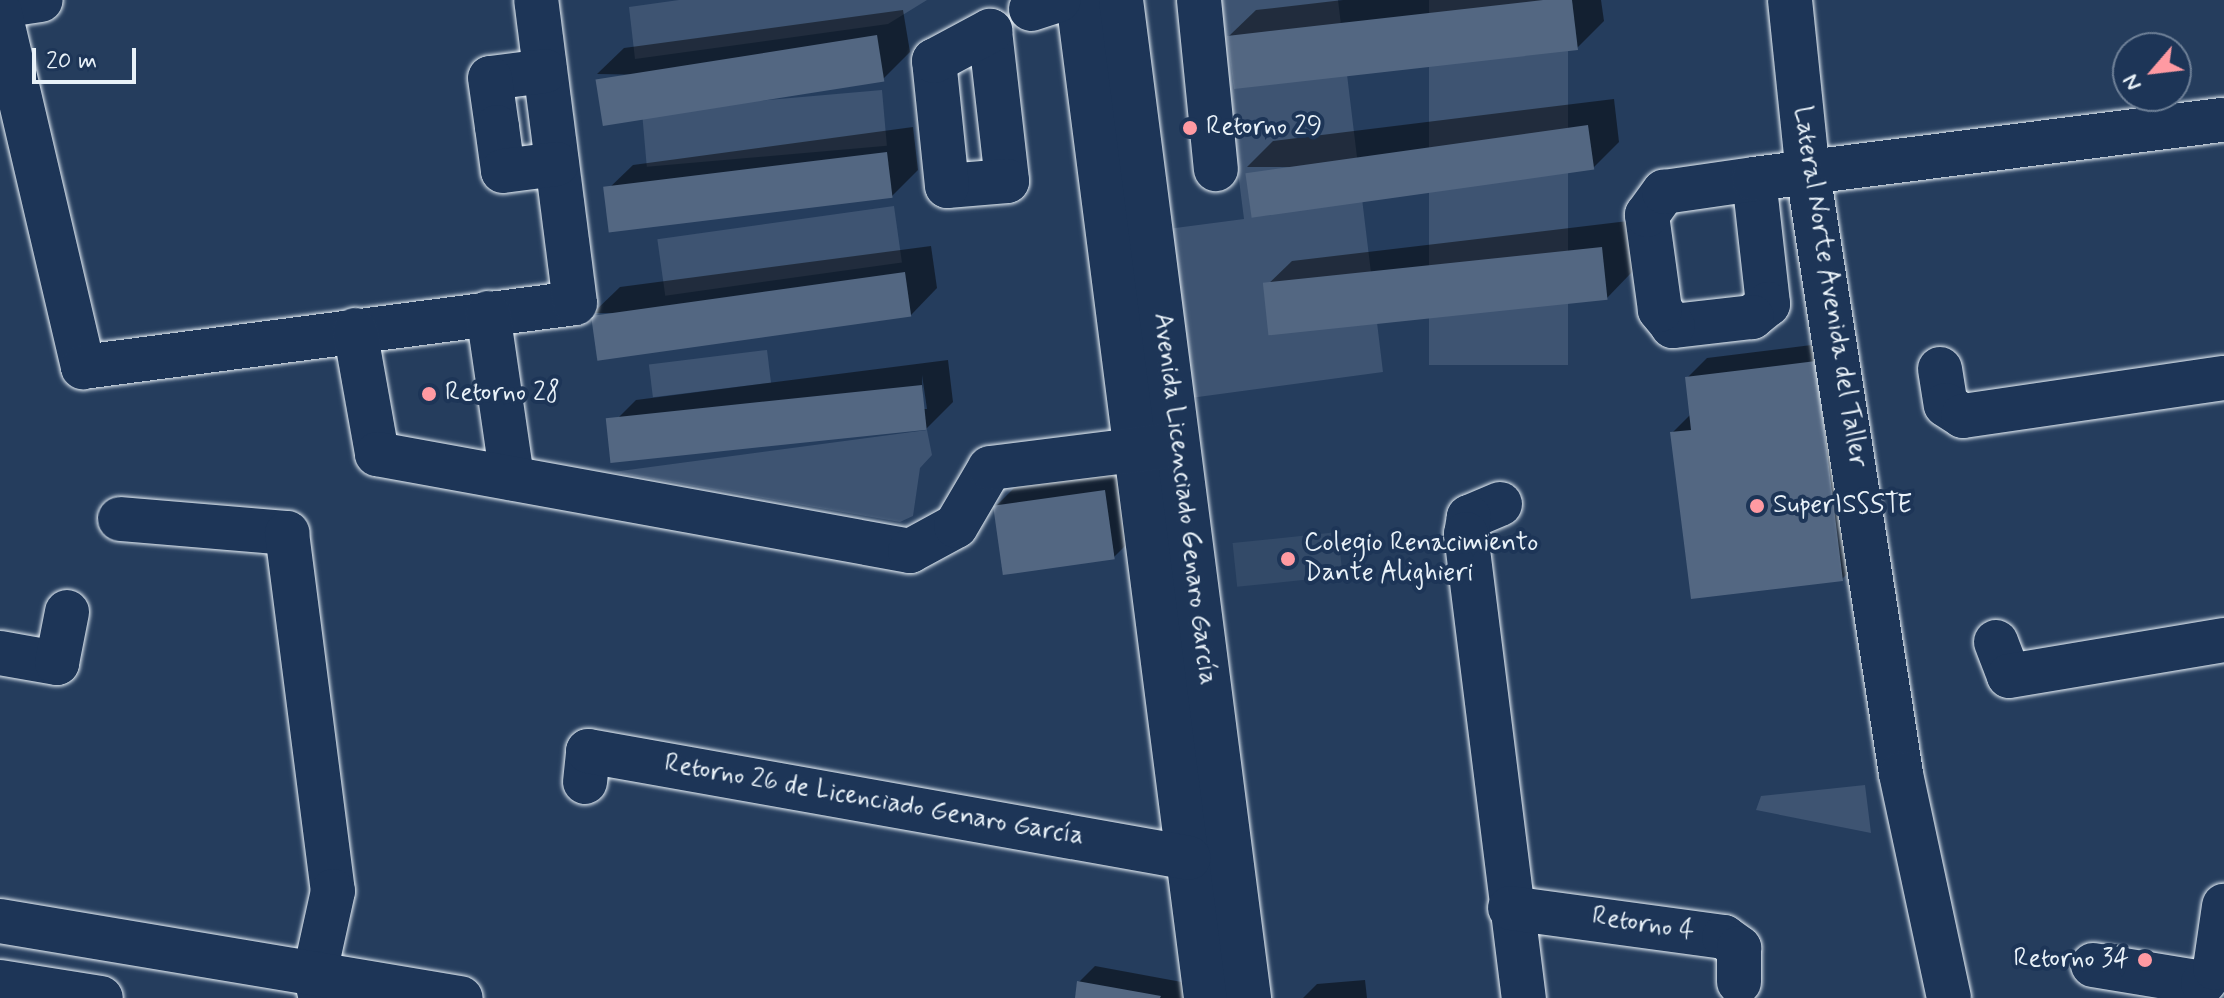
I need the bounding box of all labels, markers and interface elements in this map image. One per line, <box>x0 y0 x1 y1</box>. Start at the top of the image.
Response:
scale bar <box>36 32 140 82</box>
north arrow <box>2112 32 2192 112</box>
text: 20 m <box>46 46 97 77</box>
text: N <box>2117 69 2148 95</box>
street label: Lateral Norte Avenida del Taller <box>1786 111 1872 463</box>
place label: Retorno 29 <box>1206 112 1322 144</box>
marker: Retorno 29 <box>1181 119 1199 137</box>
street label: Avenida Licenciado Genaro García <box>1146 310 1222 688</box>
place label: Retorno 28 <box>445 378 560 410</box>
marker: Retorno 28 <box>420 385 438 403</box>
place label: SuperISSSTE <box>1773 490 1912 522</box>
marker: SuperISSSTE <box>1748 497 1766 515</box>
place label: Colegio Renacimiento Dante Alighieri <box>1304 528 1534 590</box>
marker: Colegio Renacimiento Dante Alighieri <box>1279 550 1297 568</box>
street label: Retorno 26 de Licenciado Genaro García <box>657 748 1091 854</box>
street label: Retorno 4 <box>1590 902 1696 948</box>
place label: Retorno 34 <box>2013 944 2129 976</box>
marker: Retorno 34 <box>2136 951 2154 969</box>

